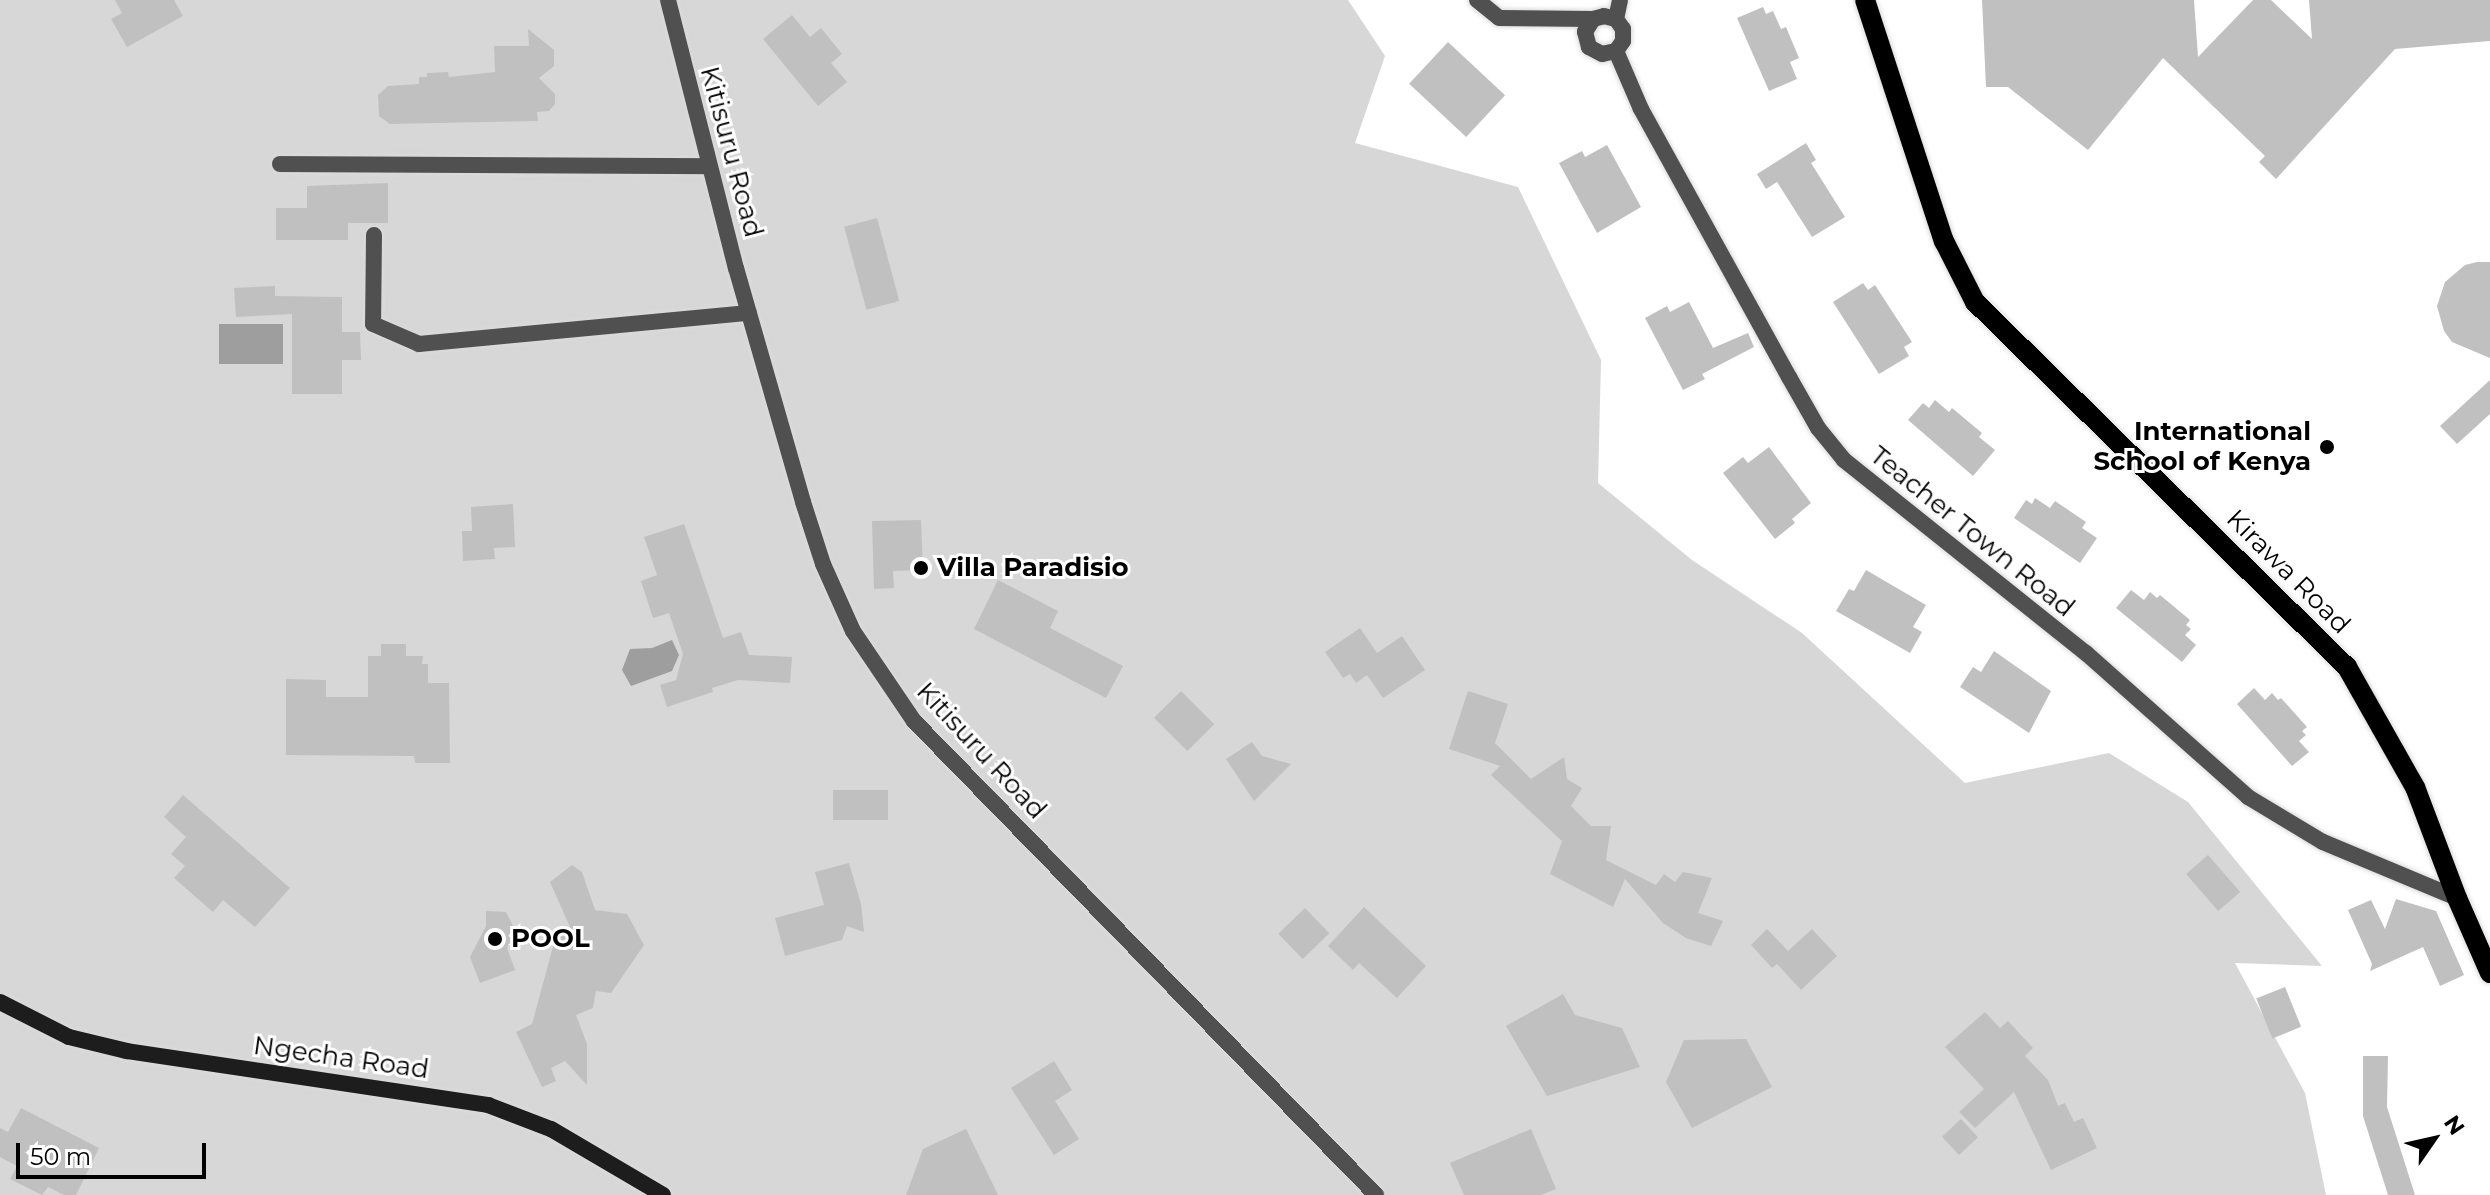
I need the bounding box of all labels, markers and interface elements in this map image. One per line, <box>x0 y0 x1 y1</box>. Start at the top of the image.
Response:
street label: Kitisuru Road <box>693 63 769 241</box>
place label: International School of Kenya <box>2094 416 2311 478</box>
marker: International School of Kenya <box>2318 438 2336 456</box>
street label: Teacher Town Road <box>1864 440 2080 624</box>
street label: Kirawa Road <box>2220 504 2356 640</box>
place label: Villa Paradisio <box>937 552 1129 584</box>
marker: Villa Paradisio <box>912 559 930 577</box>
street label: Kitisuru Road <box>910 676 1052 826</box>
place label: POOL <box>511 923 590 955</box>
marker: POOL <box>486 930 504 948</box>
street label: Ngecha Road <box>251 1030 431 1086</box>
north arrow <box>2394 1099 2474 1179</box>
text: N <box>2438 1110 2470 1140</box>
scale bar <box>20 1127 210 1177</box>
text: 50 m <box>30 1142 91 1171</box>

